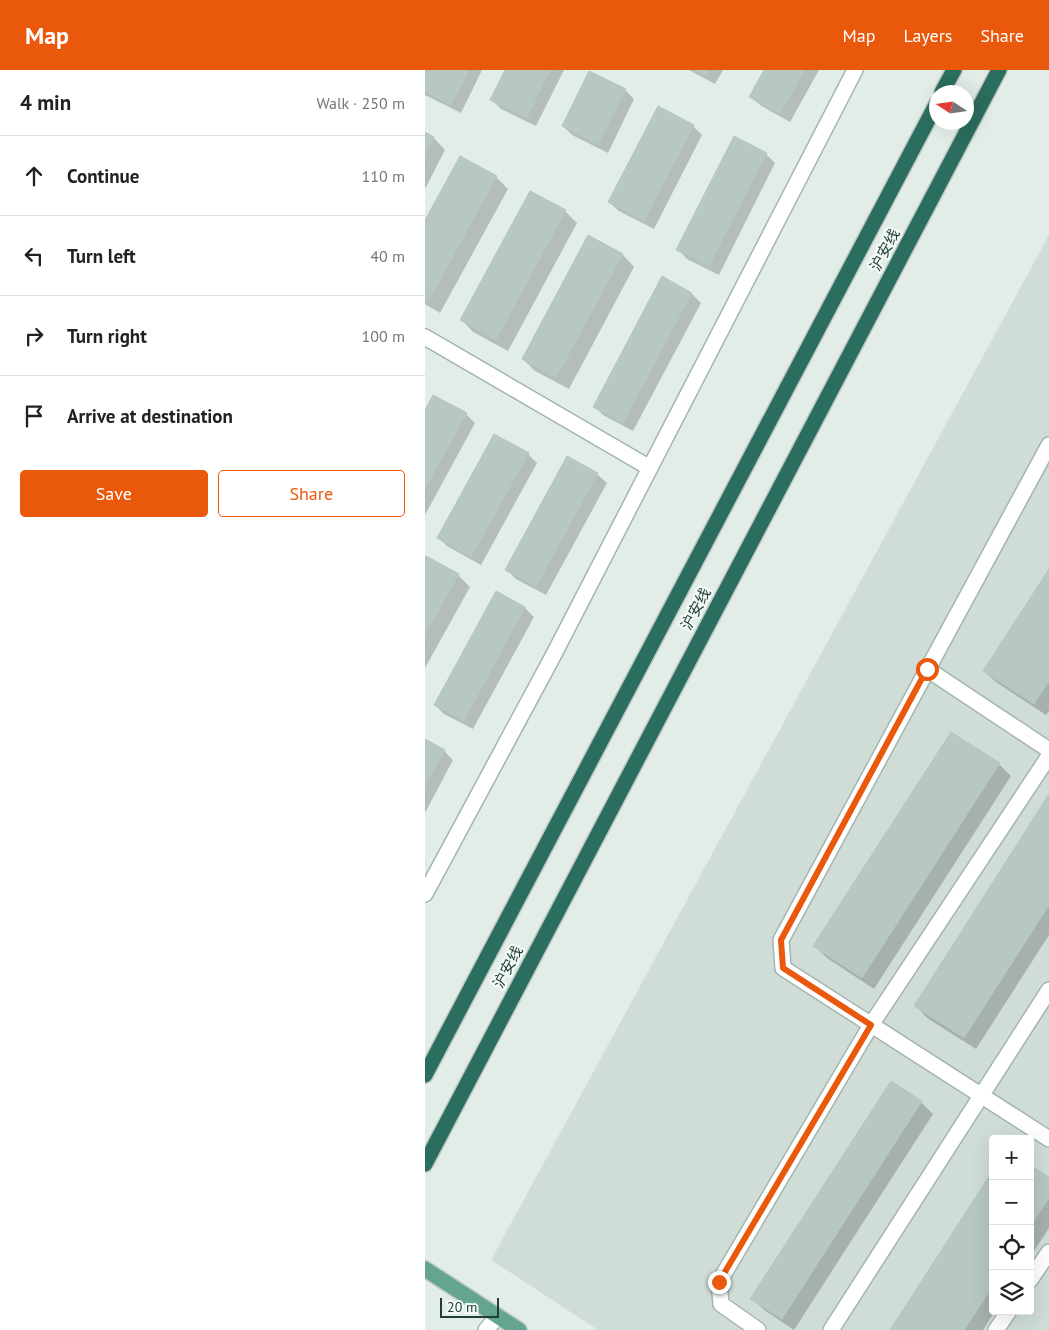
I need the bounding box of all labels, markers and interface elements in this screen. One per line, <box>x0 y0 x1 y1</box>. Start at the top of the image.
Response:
text: Map <box>25 20 69 51</box>
text: Map <box>843 24 875 47</box>
text: Layers <box>903 24 952 47</box>
text: Share <box>980 24 1024 47</box>
north arrow <box>929 85 974 130</box>
text: 4 min <box>20 89 71 116</box>
text: Walk · 250 m <box>316 93 405 113</box>
icon: ahead <box>20 162 48 190</box>
text: Continue <box>67 164 139 188</box>
text: 110 m <box>362 166 405 186</box>
street label: 沪安线 <box>866 225 904 274</box>
icon: left <box>20 242 48 270</box>
text: Turn left <box>67 244 136 268</box>
text: 40 m <box>370 246 405 266</box>
icon: right <box>20 322 48 350</box>
text: Turn right <box>67 324 147 348</box>
text: 100 m <box>362 326 405 346</box>
icon: arrive <box>20 402 48 430</box>
text: Arrive at destination <box>67 404 233 428</box>
button: Save <box>20 470 208 517</box>
button: Share <box>218 470 405 517</box>
street label: 沪安线 <box>677 584 715 633</box>
route start <box>916 658 939 681</box>
street label: 沪安线 <box>489 942 527 991</box>
map controls <box>989 1135 1034 1315</box>
button: + <box>989 1135 1034 1180</box>
button: − <box>989 1180 1034 1225</box>
button: locate <box>989 1225 1034 1270</box>
button: layers <box>989 1270 1034 1315</box>
route end <box>708 1271 731 1294</box>
scale bar <box>440 1295 499 1318</box>
text: 20 m <box>447 1298 477 1316</box>

